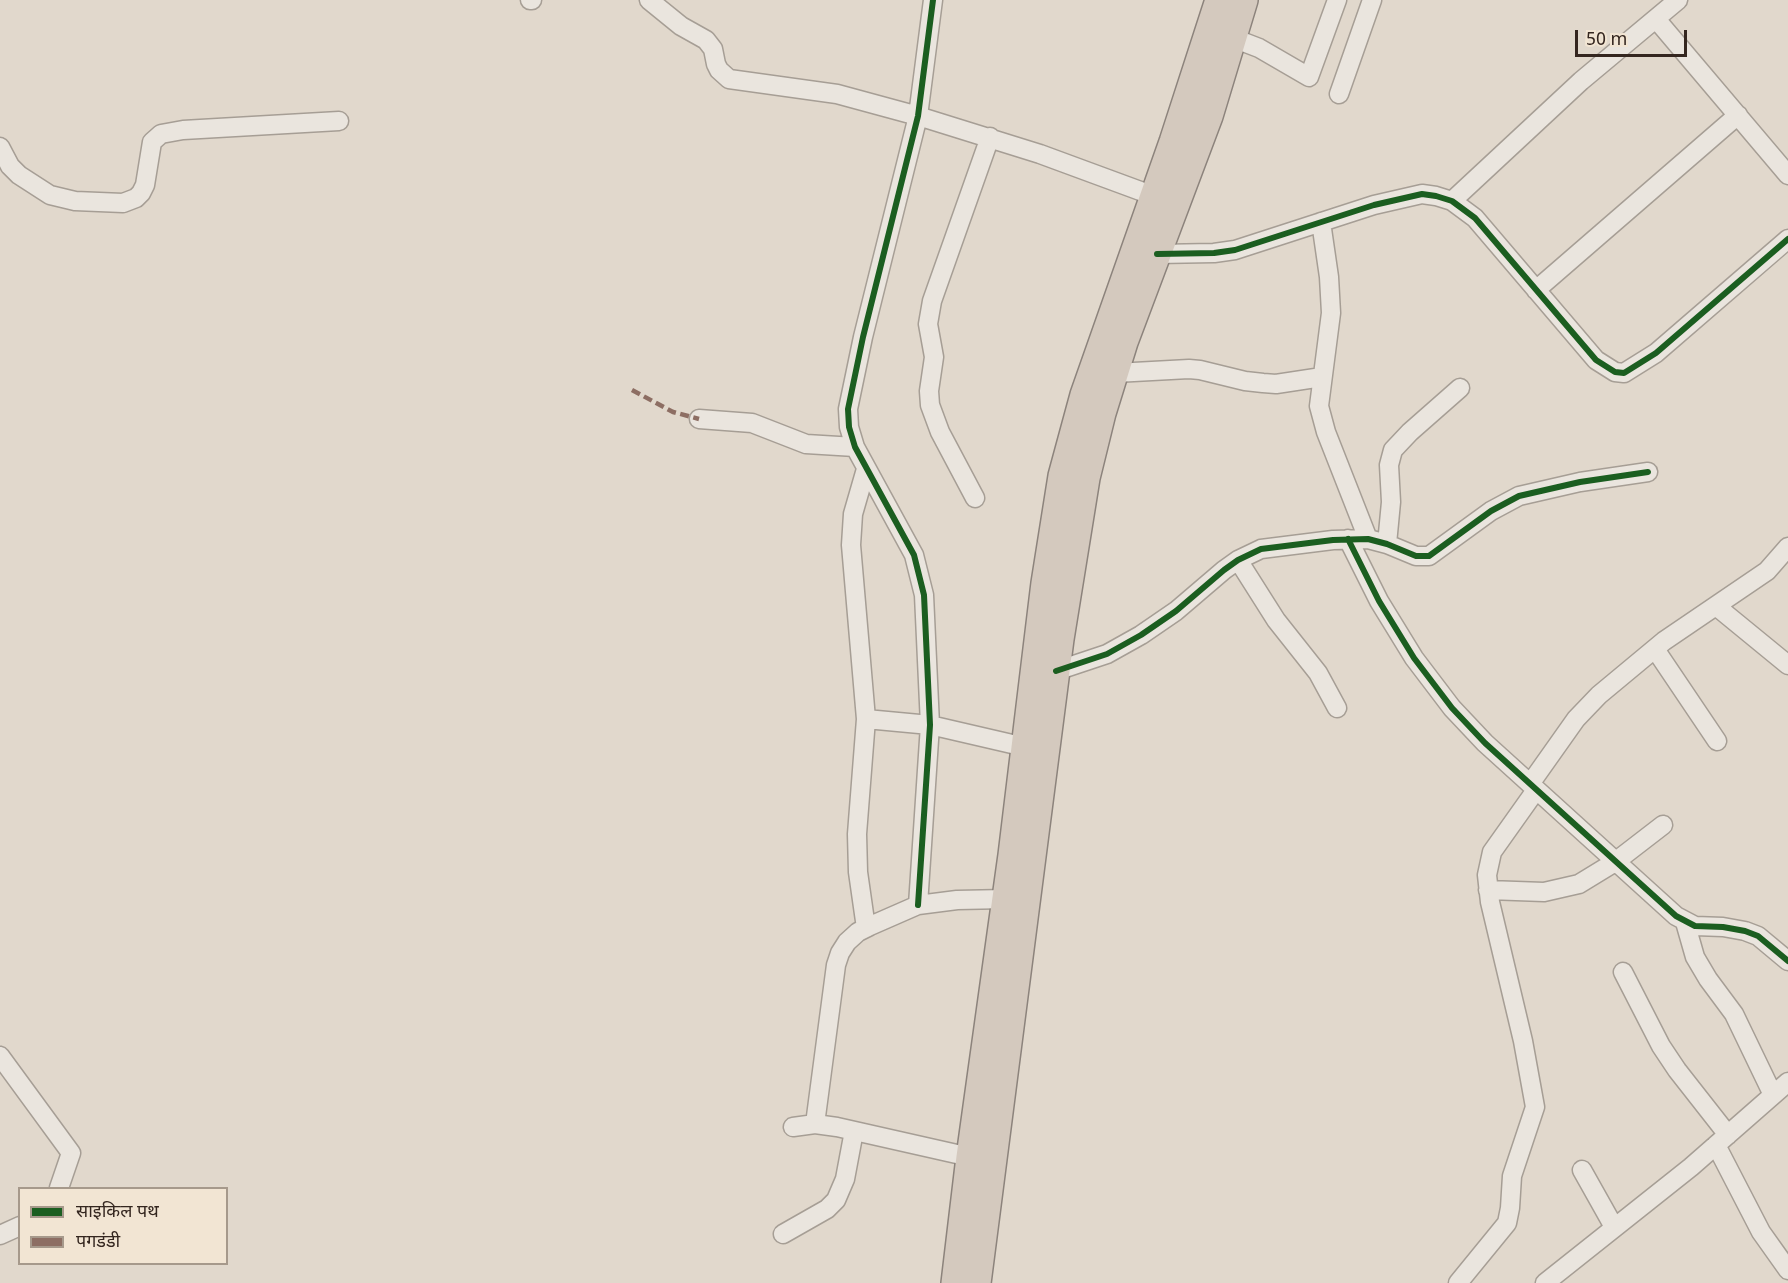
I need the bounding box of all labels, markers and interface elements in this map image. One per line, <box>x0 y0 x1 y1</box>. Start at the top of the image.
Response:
scale bar <box>1578 18 1690 56</box>
text: 50 m <box>1586 29 1627 52</box>
legend <box>18 1187 228 1265</box>
text: साइकिल पथ <box>76 1201 159 1224</box>
text: पगडंडी <box>76 1231 120 1254</box>

